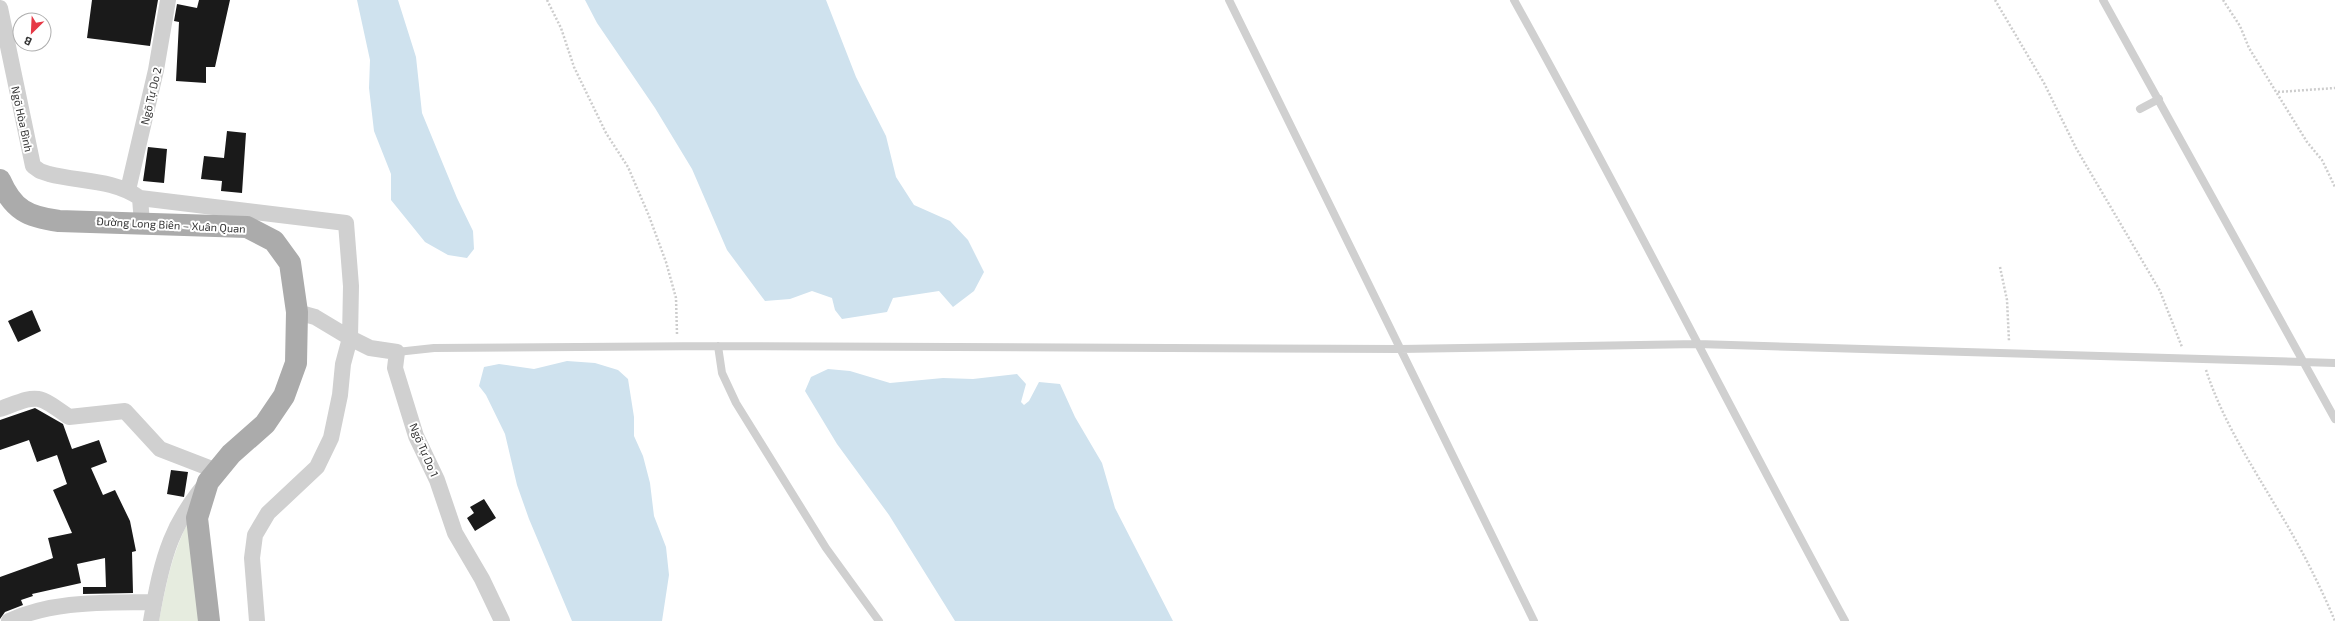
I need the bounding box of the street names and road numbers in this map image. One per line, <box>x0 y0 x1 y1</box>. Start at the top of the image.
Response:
street label: Ngõ Tự Do 2 <box>138 66 164 126</box>
street label: Ngõ Hòa Bình <box>9 85 36 153</box>
street label: Đường Long Biên – Xuân Quan <box>96 214 246 236</box>
street label: Ngõ Tự Do 1 <box>406 421 442 479</box>

